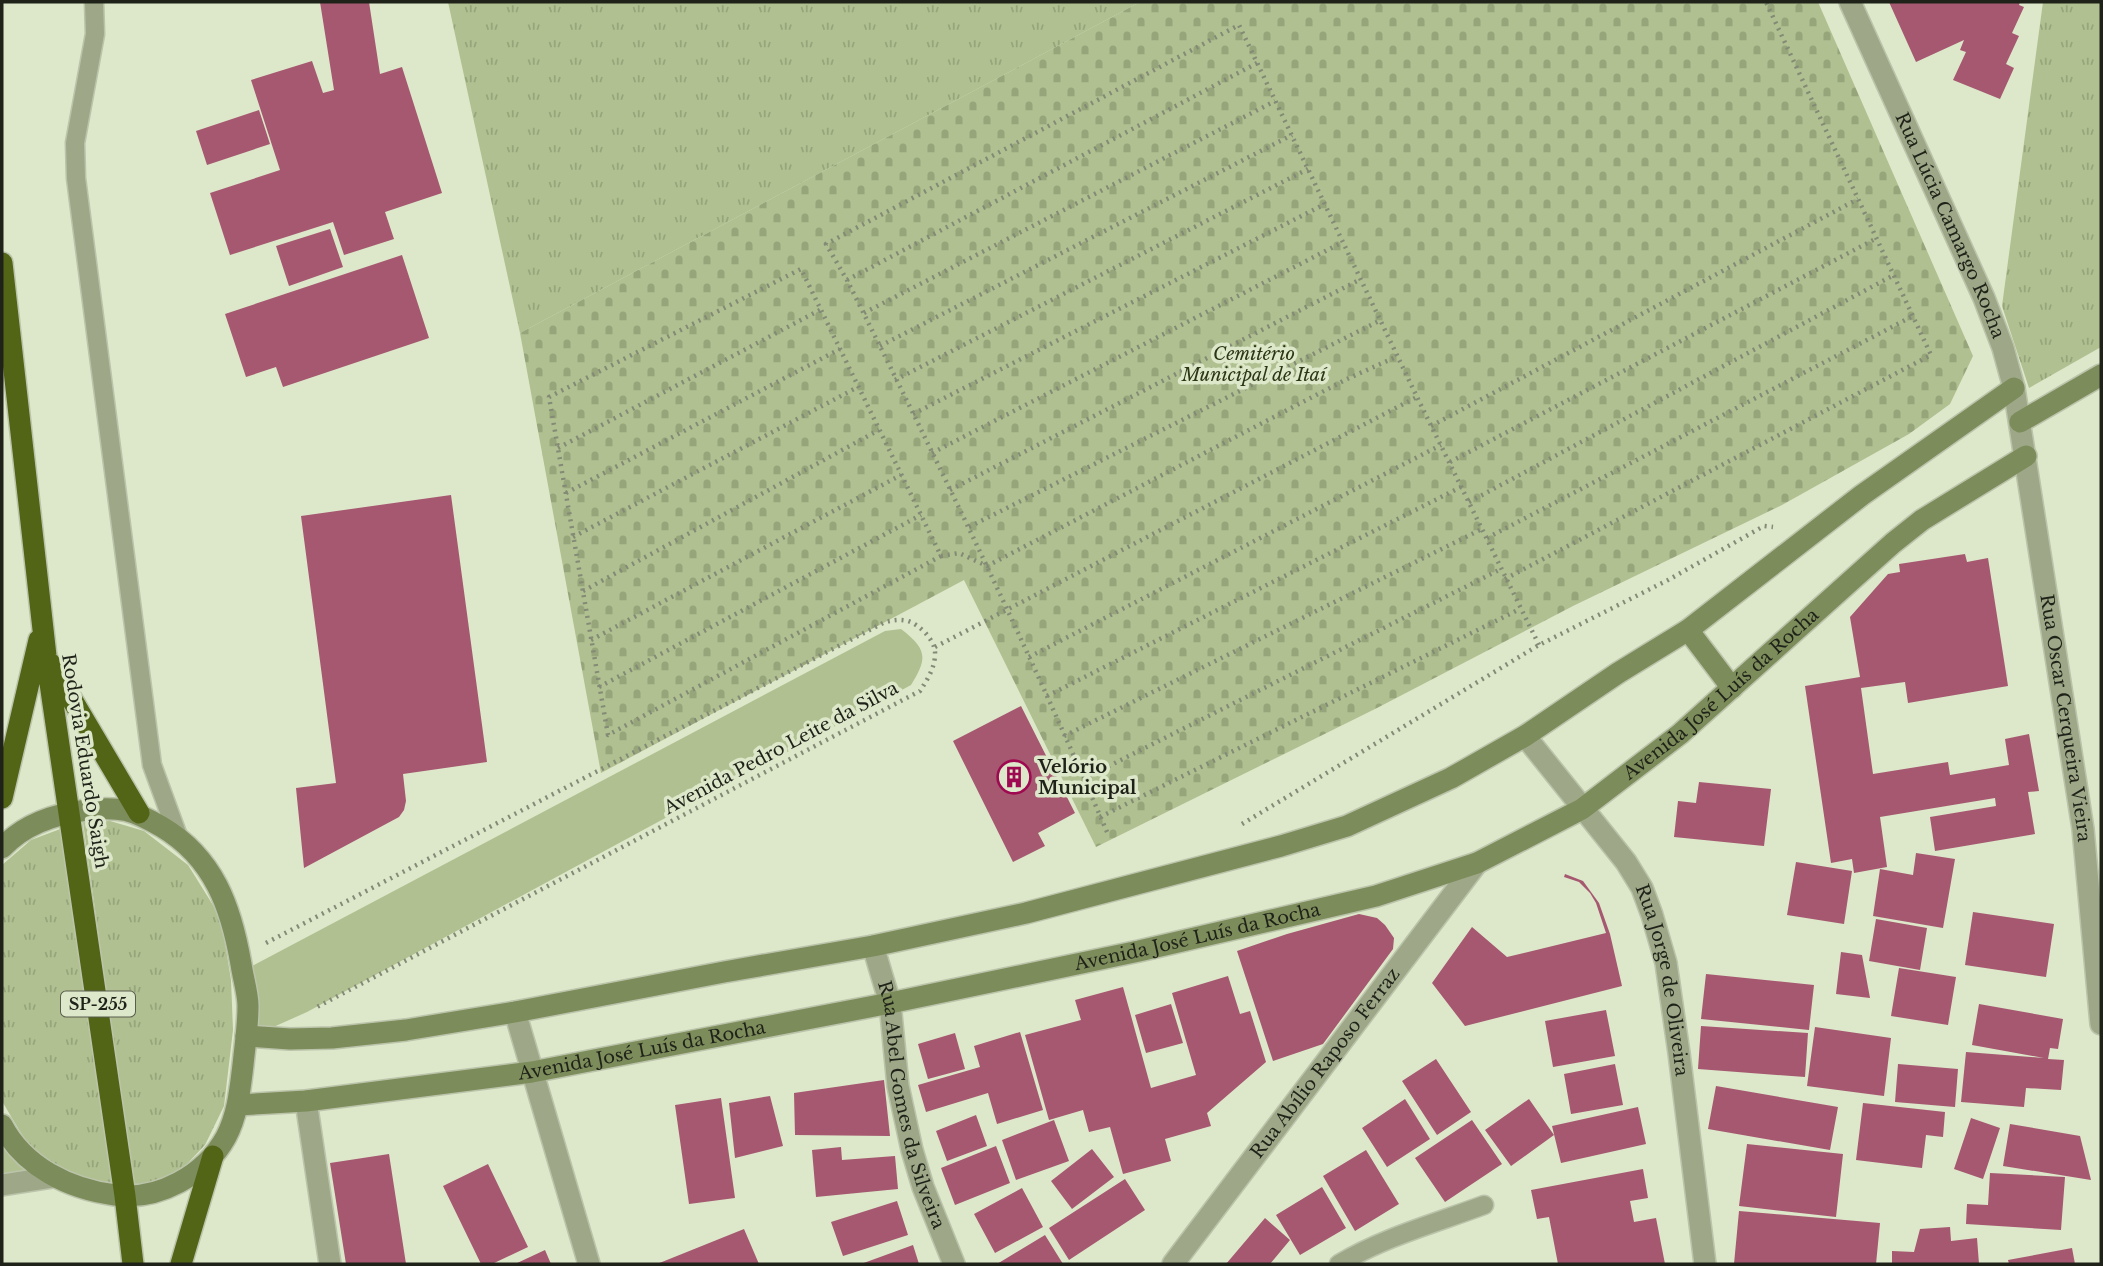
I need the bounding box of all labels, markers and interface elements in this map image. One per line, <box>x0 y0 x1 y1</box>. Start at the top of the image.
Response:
street label: Rua Lúcia Camargo Rocha <box>1891 109 2009 342</box>
park label: Cemitério Municipal de Itaí <box>1181 343 1328 386</box>
street label: Rua Oscar Cerqueira Vieira <box>2035 593 2095 843</box>
street label: Avenida José Luís da Rocha <box>1618 604 1823 785</box>
street label: Rodovia Eduardo Saigh <box>57 652 113 870</box>
street label: Avenida Pedro Leite da Silva <box>659 677 902 820</box>
place label: Velório Municipal <box>1037 756 1137 799</box>
building icon: Velório Municipal <box>995 758 1033 796</box>
street label: Rua Jorge de Oliveira <box>1631 881 1693 1078</box>
street label: Avenida José Luís da Rocha <box>1072 898 1322 975</box>
street label: Rua Abílio Raposo Ferraz <box>1246 964 1405 1163</box>
street label: Rua Abel Gomes da Silveira <box>873 978 950 1232</box>
road number: SP-255 <box>61 992 135 1016</box>
street label: Avenida José Luís da Rocha <box>516 1016 767 1085</box>

